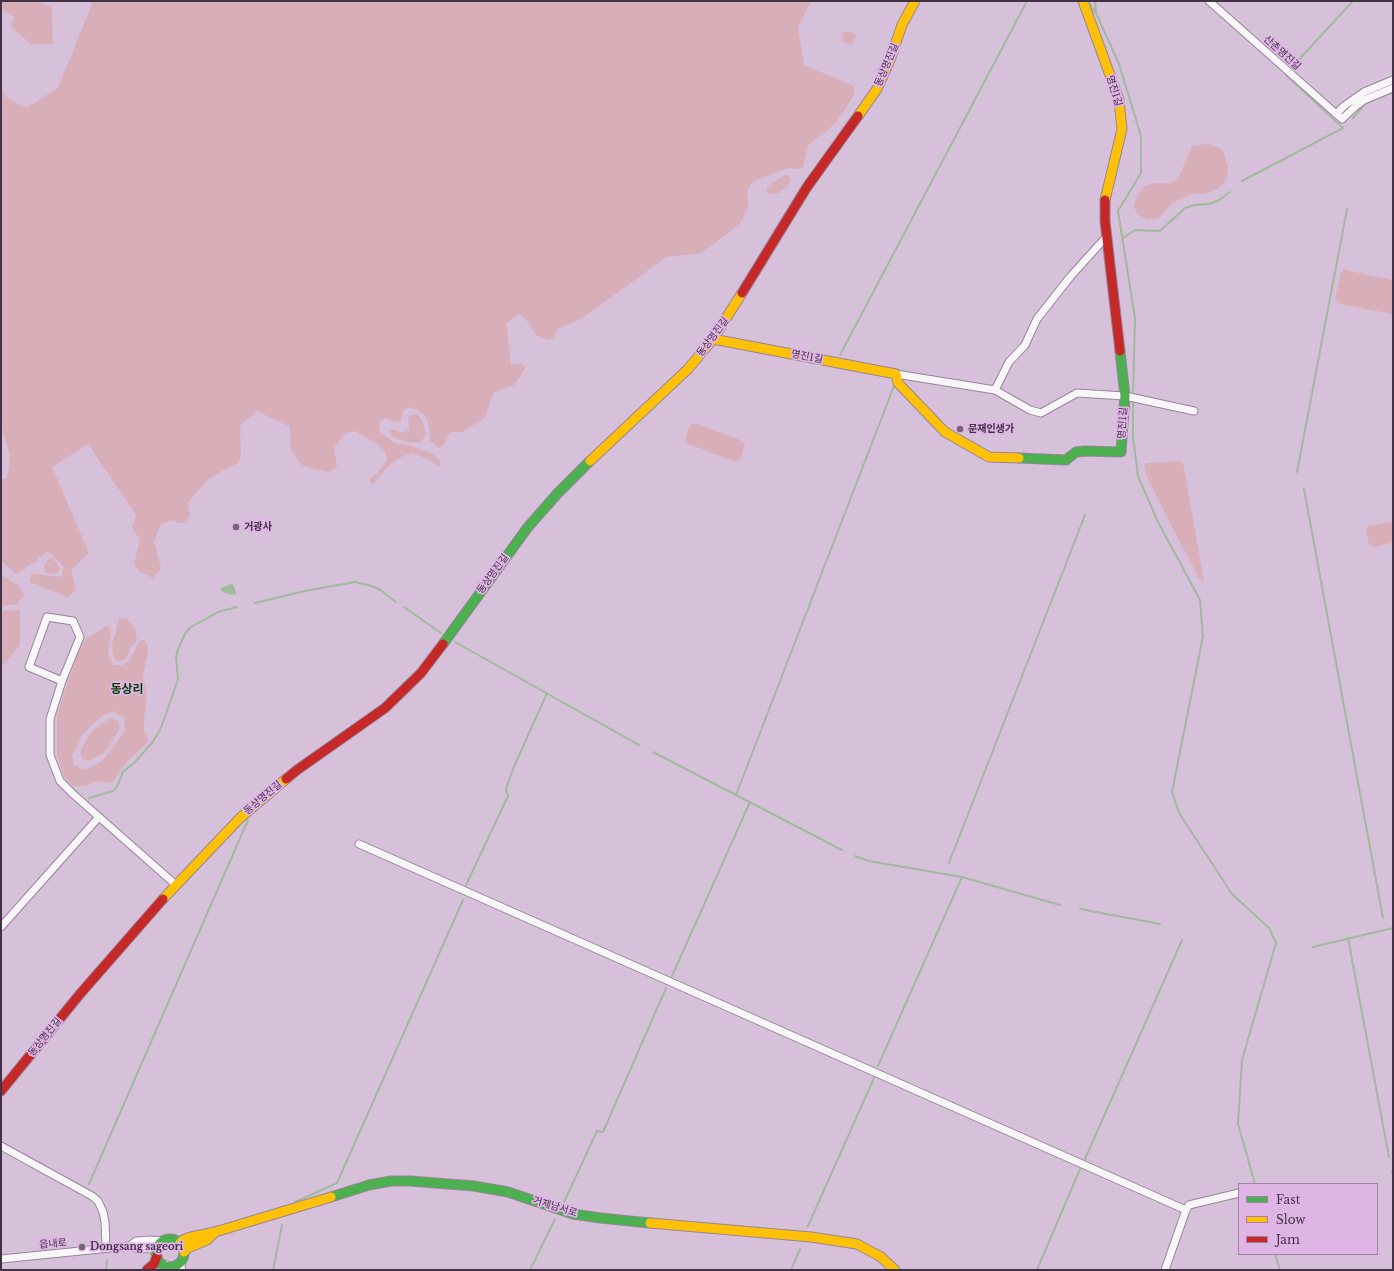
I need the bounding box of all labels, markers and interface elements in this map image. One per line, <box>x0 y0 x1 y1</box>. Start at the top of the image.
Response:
street label: 산촌명진길 <box>1261 33 1303 73</box>
street label: 동상명진길 <box>872 41 902 89</box>
street label: 명진1길 <box>1104 74 1124 108</box>
street label: 동상명진길 <box>694 315 732 359</box>
street label: 명진1길 <box>790 348 824 366</box>
street label: 명진1길 <box>1116 407 1130 439</box>
place label: 문재인생가 <box>968 423 1014 435</box>
marker: 문재인생가 <box>955 424 965 434</box>
place label: 거광사 <box>244 521 272 533</box>
marker: 거광사 <box>231 522 241 532</box>
street label: 동상명진길 <box>475 552 511 596</box>
district label: 동상리 <box>110 683 144 697</box>
street label: 동상명진길 <box>242 779 284 817</box>
street label: 동상명진길 <box>26 1015 64 1059</box>
legend <box>1238 1183 1378 1255</box>
text: Fast <box>1276 1192 1300 1207</box>
street label: 거제남서로 <box>531 1195 579 1219</box>
text: Slow <box>1276 1212 1305 1227</box>
text: Jam <box>1276 1232 1300 1247</box>
street label: 읍내로 <box>39 1237 67 1251</box>
place label: Dongsang sageori <box>90 1241 183 1253</box>
marker: Dongsang sageori <box>77 1242 87 1252</box>

